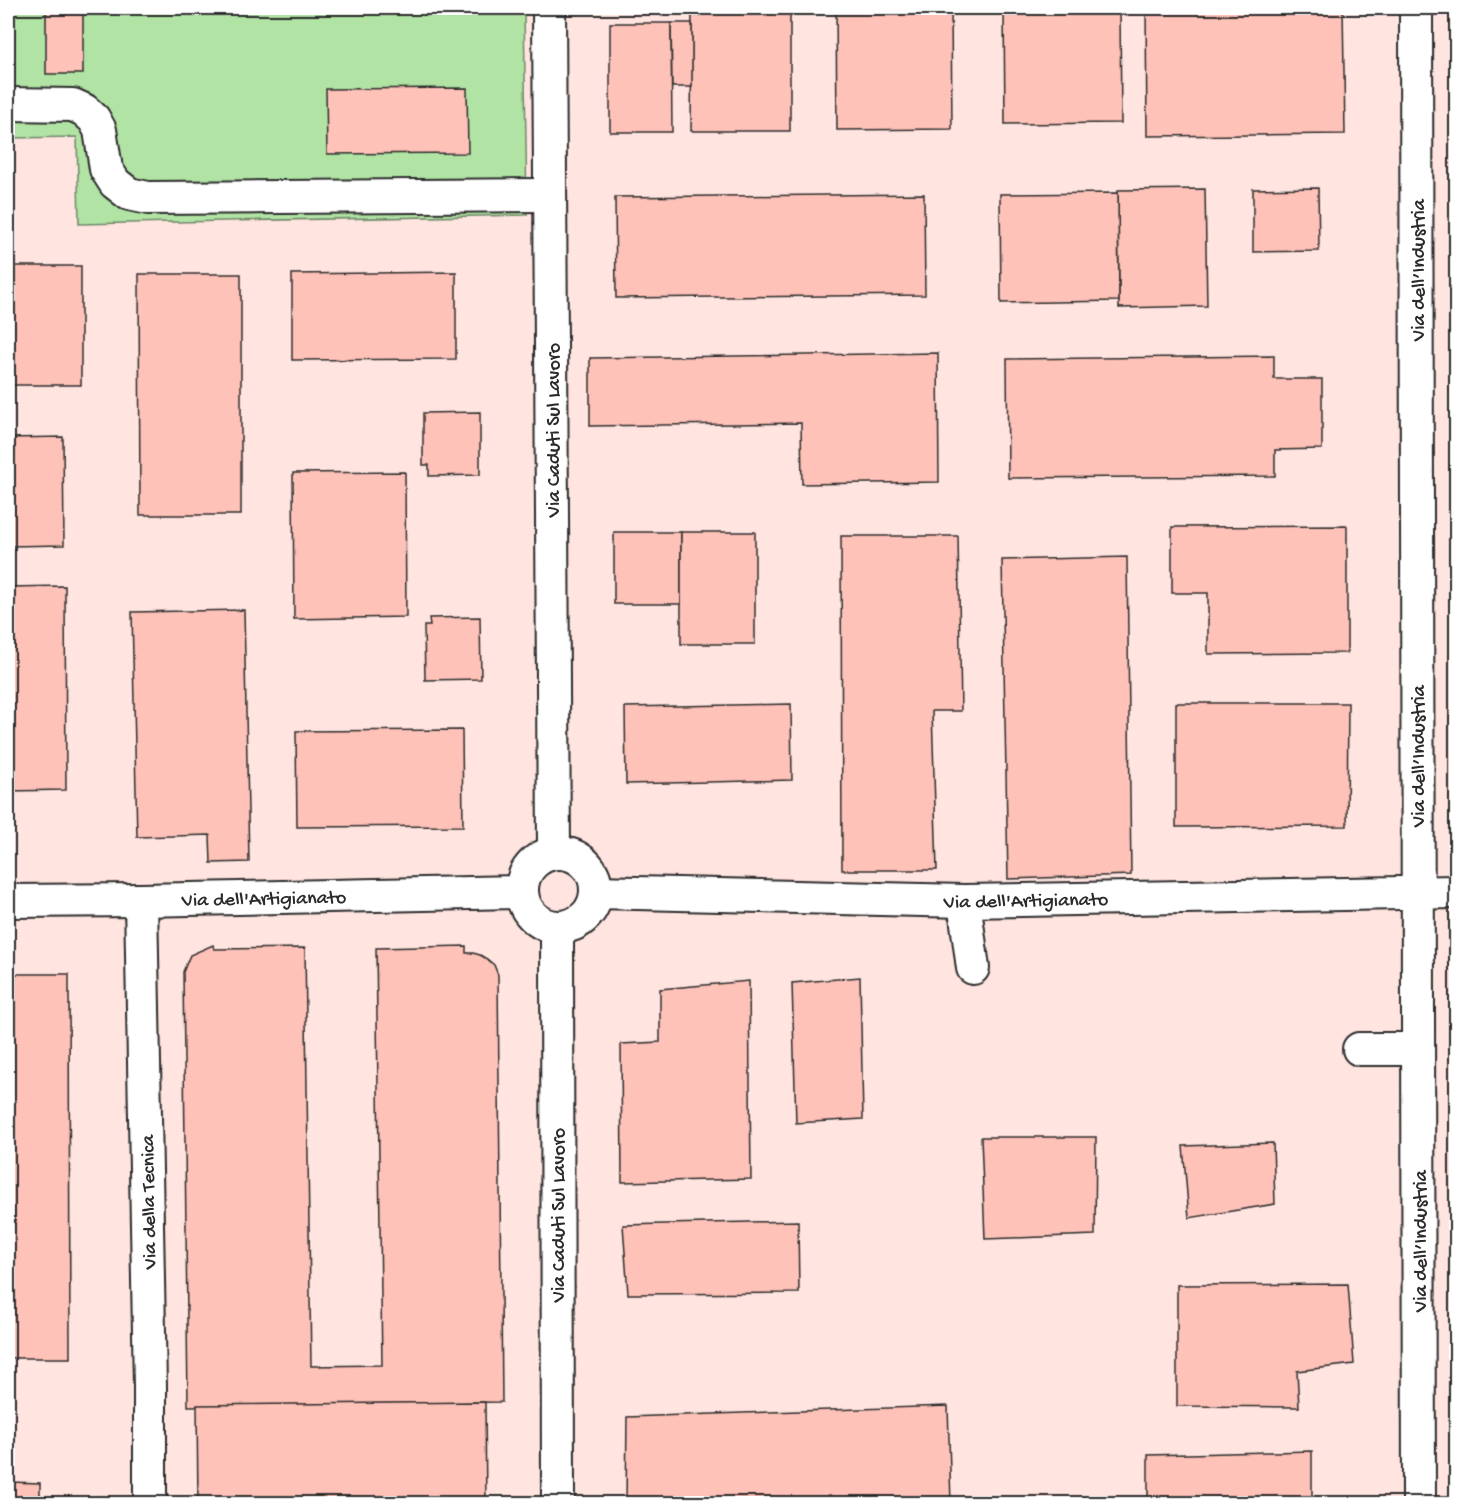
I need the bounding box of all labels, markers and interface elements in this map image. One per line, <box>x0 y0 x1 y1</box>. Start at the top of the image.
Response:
street label: Via dell’Industria <box>1409 198 1432 342</box>
street label: Via Caduti Sul Lavoro <box>544 343 567 518</box>
street label: Via dell’Industria <box>1409 684 1432 828</box>
street label: Via dell'Artigianato <box>181 888 347 913</box>
street label: Via dell'Artigianato <box>943 890 1109 915</box>
street label: Via Caduti Sul Lavoro <box>549 1128 572 1303</box>
street label: Via della Tecnica <box>138 1134 163 1270</box>
street label: Via dell’Industria <box>1411 1169 1434 1313</box>

